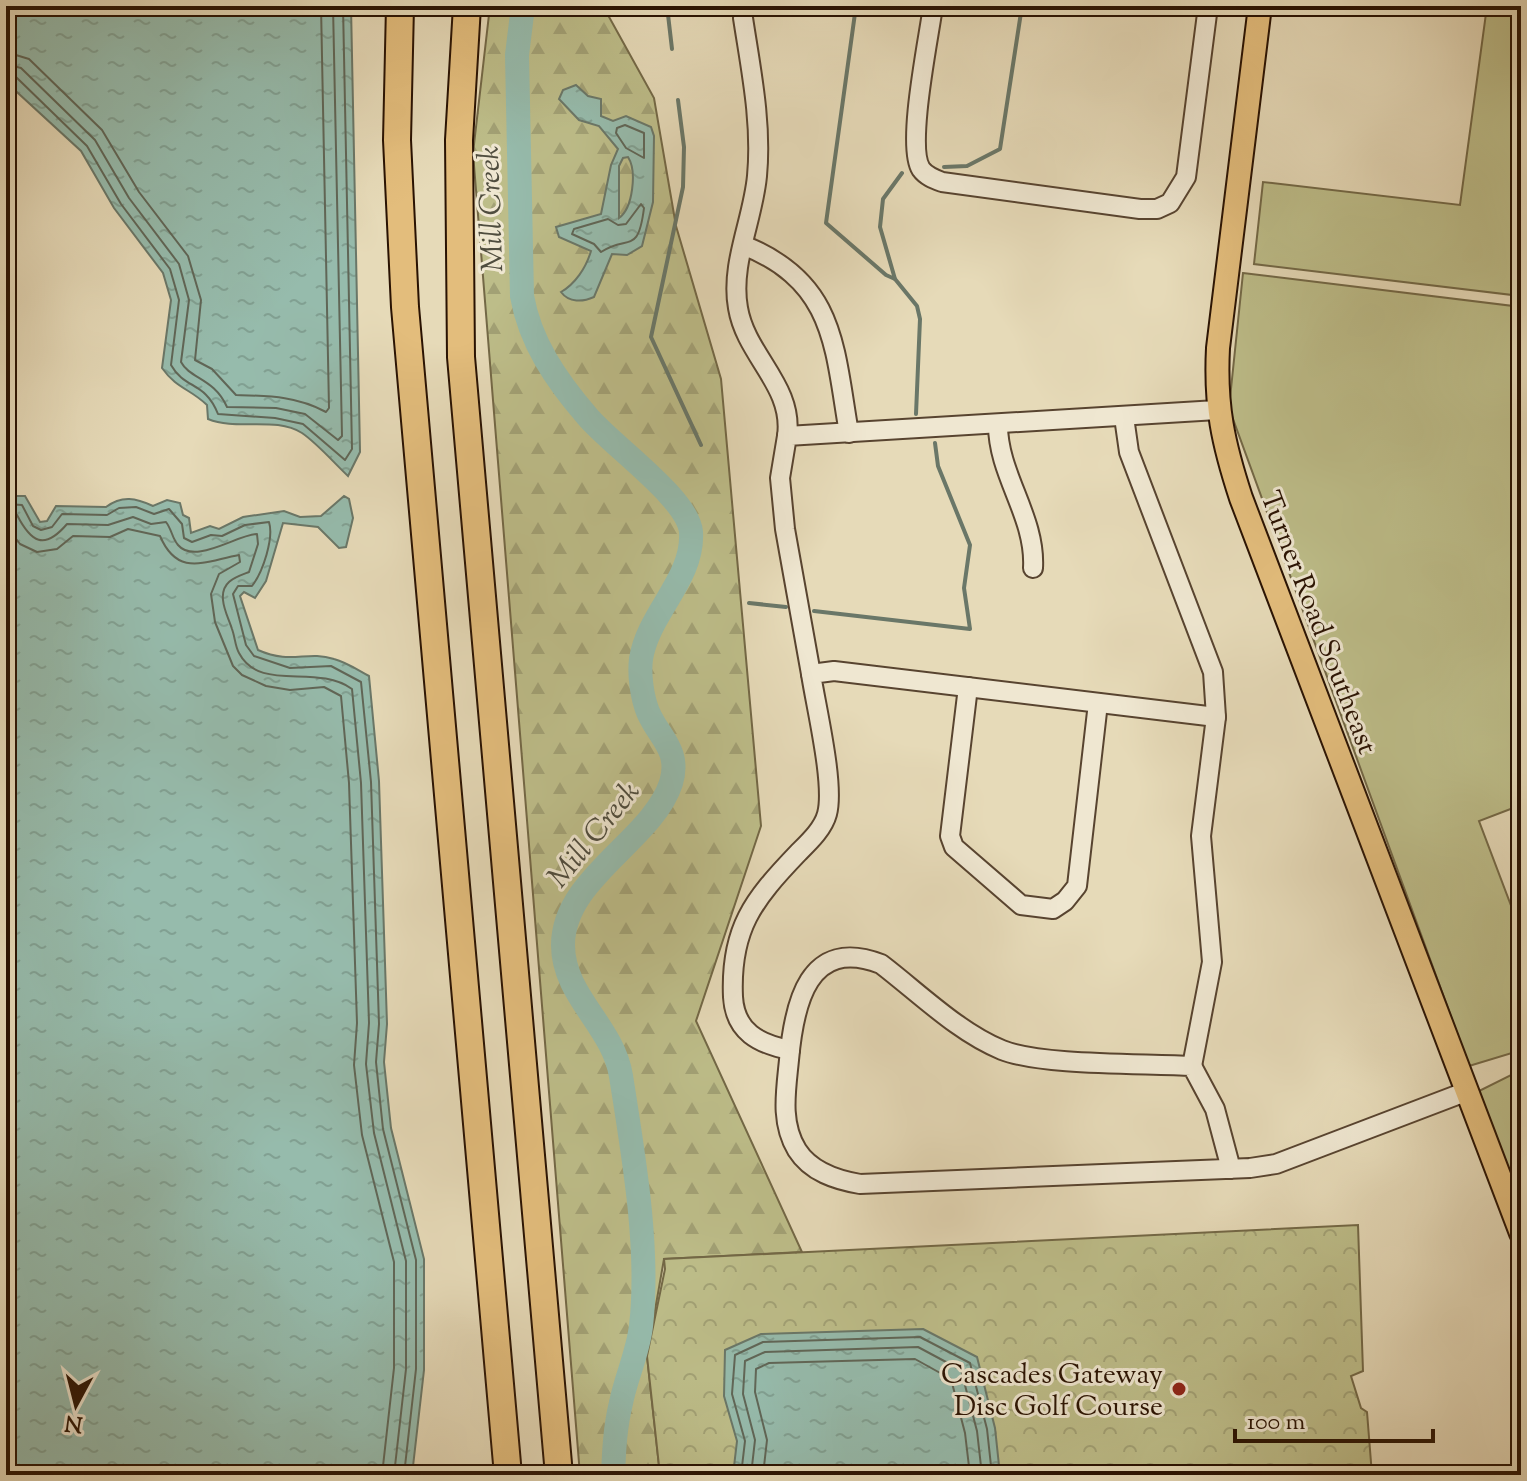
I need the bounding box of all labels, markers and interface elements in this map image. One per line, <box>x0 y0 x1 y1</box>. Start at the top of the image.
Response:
water label: Mill Creek <box>469 145 516 273</box>
street label: Turner Road Southeast <box>1249 486 1386 761</box>
water label: Mill Creek <box>539 773 651 898</box>
place label: Cascades Gateway Disc Golf Course <box>941 1356 1163 1428</box>
north arrow <box>36 1365 116 1445</box>
marker: Cascades Gateway Disc Golf Course <box>1170 1380 1188 1398</box>
scale bar <box>1235 1393 1433 1443</box>
text: N <box>63 1405 85 1439</box>
text: 100 m <box>1247 1406 1305 1440</box>

